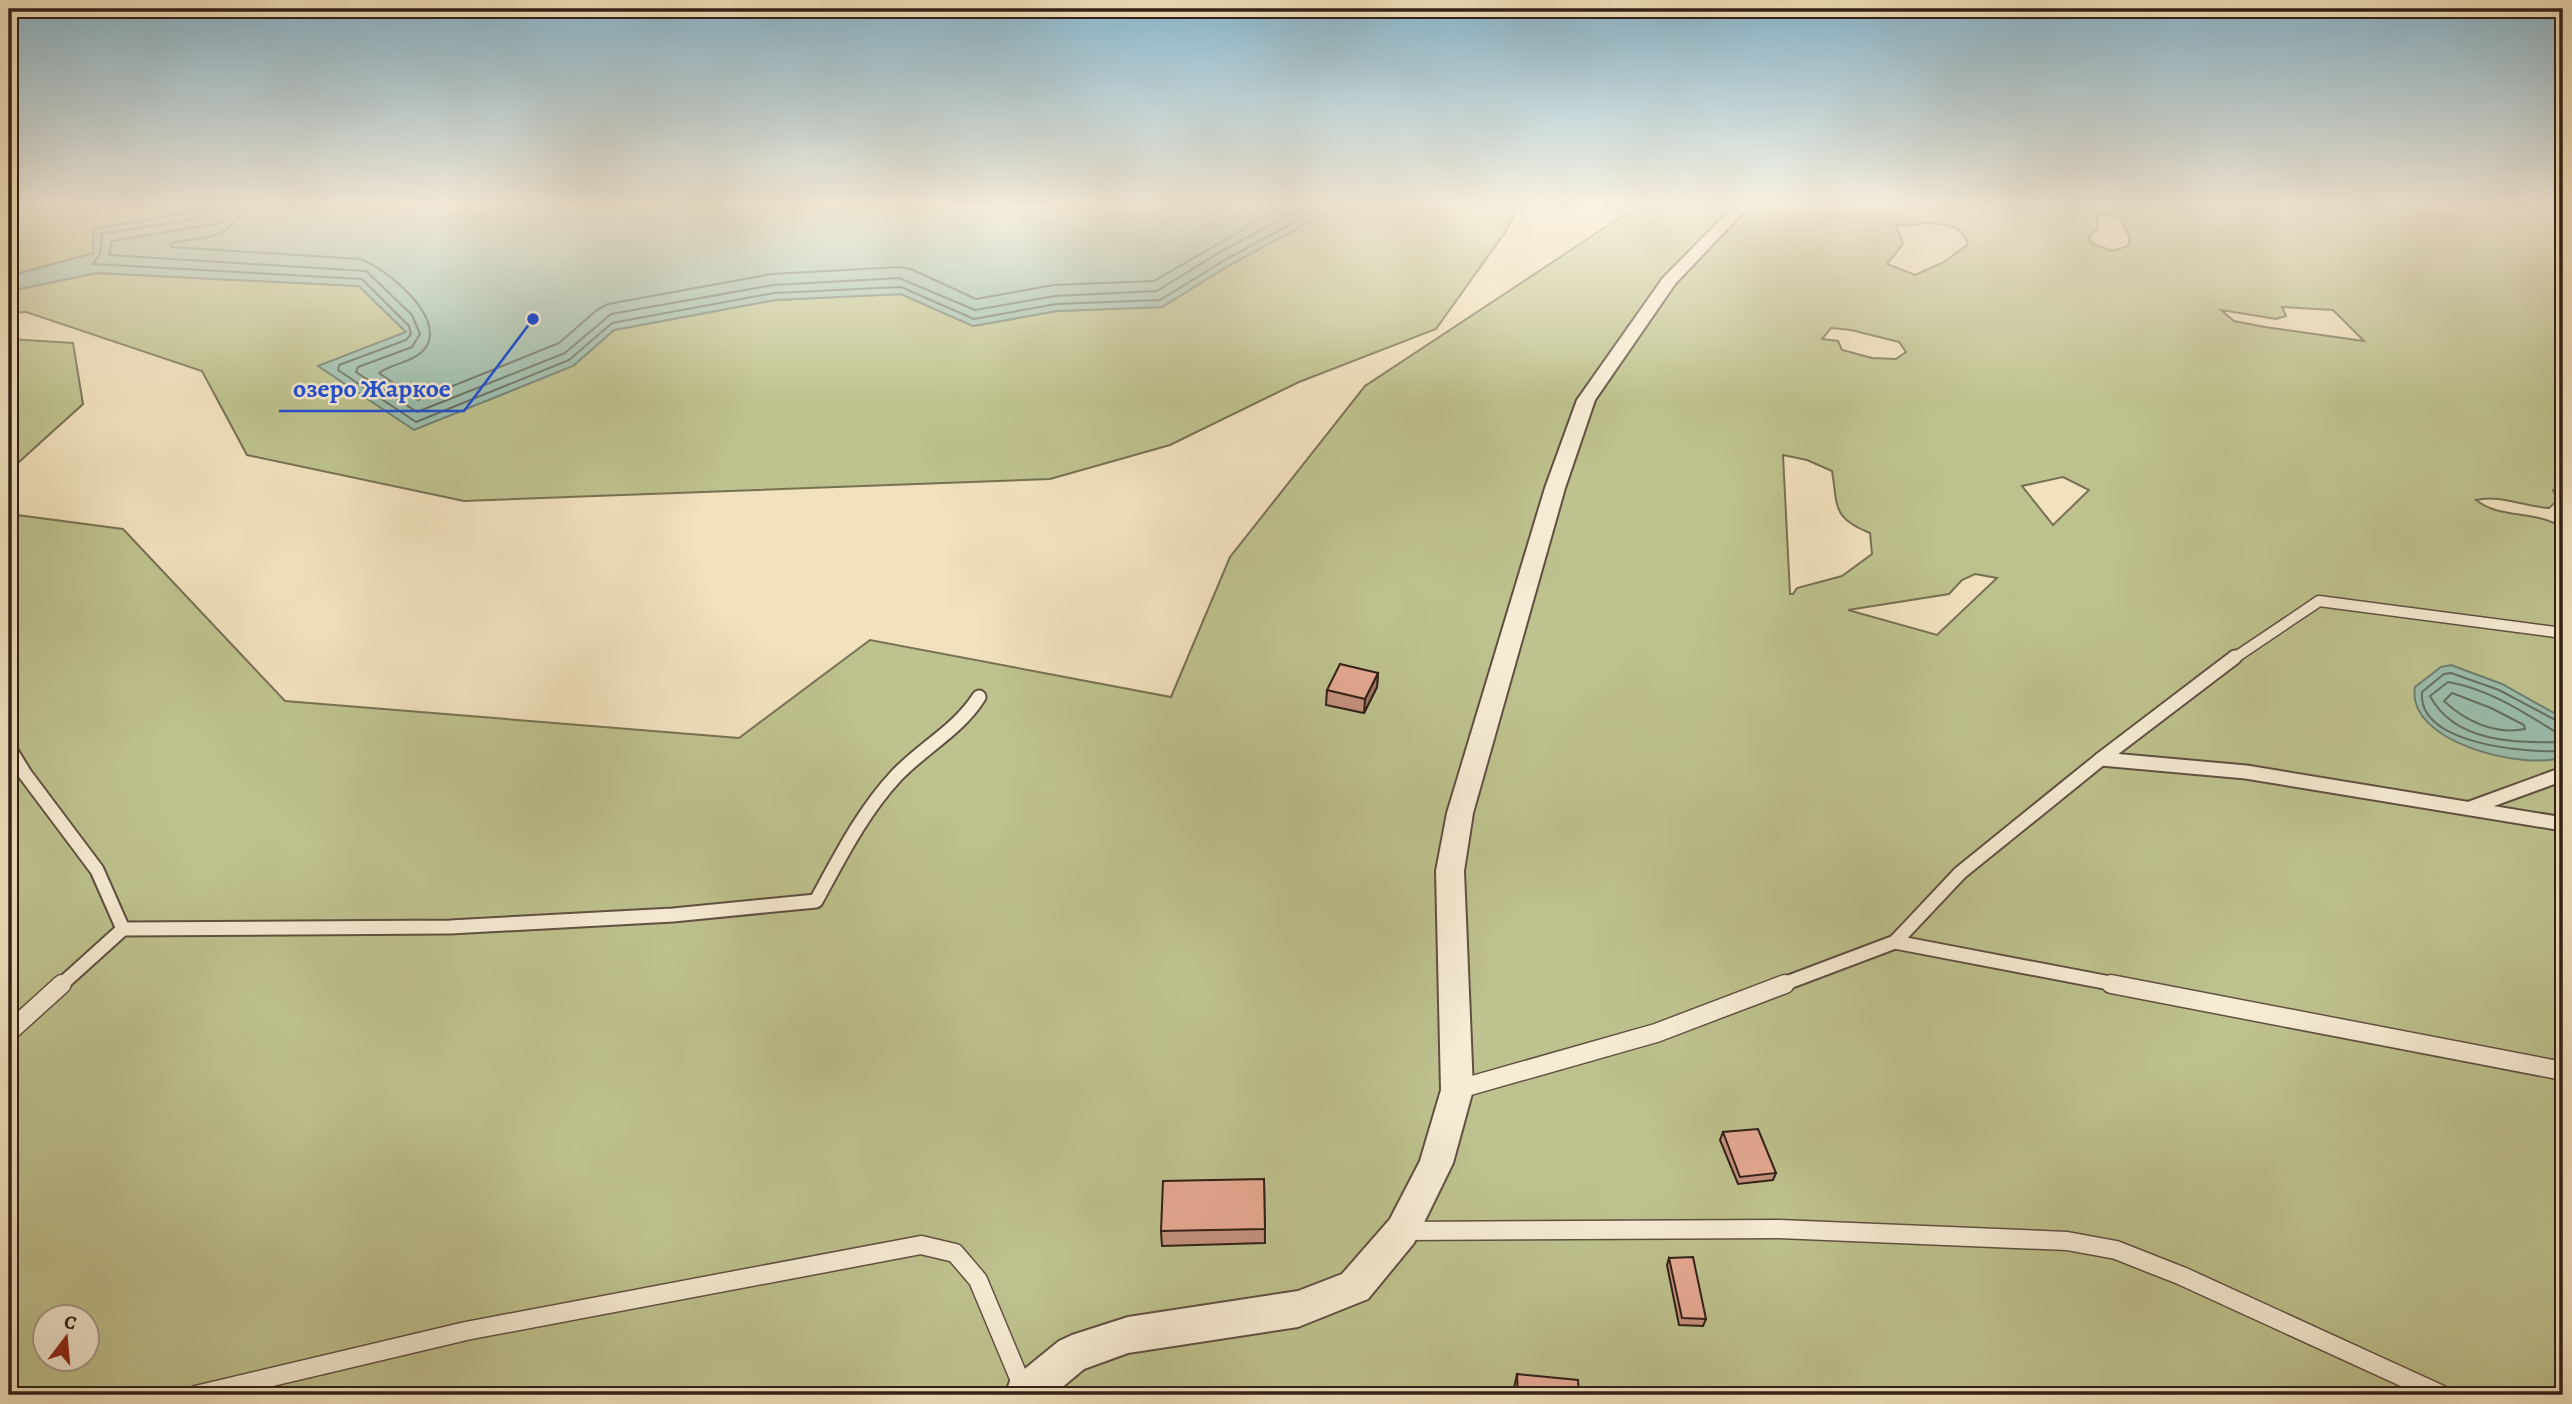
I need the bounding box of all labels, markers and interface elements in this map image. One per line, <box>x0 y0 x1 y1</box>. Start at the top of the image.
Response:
callout: озеро Жаркое <box>279 364 464 411</box>
text: озеро Жаркое <box>293 371 451 406</box>
north arrow <box>32 1302 102 1372</box>
text: С <box>61 1309 80 1337</box>

